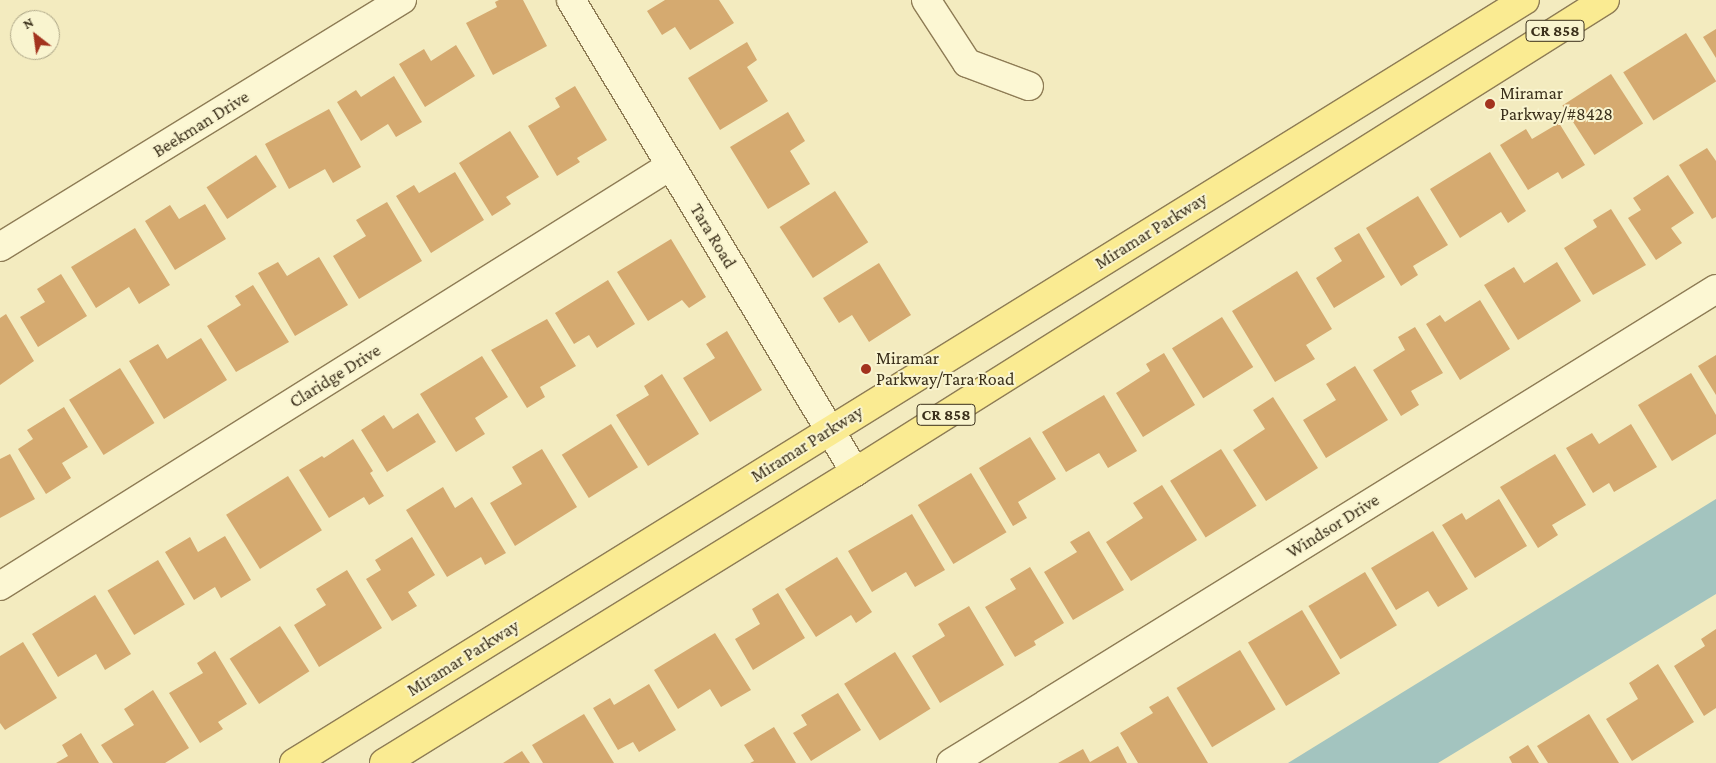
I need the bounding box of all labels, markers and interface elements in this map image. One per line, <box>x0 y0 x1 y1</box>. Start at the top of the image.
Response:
north arrow <box>10 10 60 60</box>
text: N <box>20 14 36 32</box>
road number: CR 858 <box>1525 18 1585 44</box>
place label: Miramar Parkway/#8428 <box>1500 83 1613 126</box>
street label: Beekman Drive <box>149 86 253 162</box>
marker: Miramar Parkway/#8428 <box>1484 98 1496 110</box>
street label: Miramar Parkway <box>1091 188 1211 274</box>
street label: Tara Road <box>685 200 741 272</box>
street label: Claridge Drive <box>285 339 385 413</box>
place label: Miramar Parkway/Tara Road <box>876 348 1014 390</box>
marker: Miramar Parkway/Tara Road <box>860 363 872 375</box>
street label: Miramar Parkway <box>747 401 867 487</box>
road number: CR 858 <box>916 402 976 428</box>
street label: Windsor Drive <box>1283 489 1383 563</box>
street label: Miramar Parkway <box>403 615 523 701</box>

